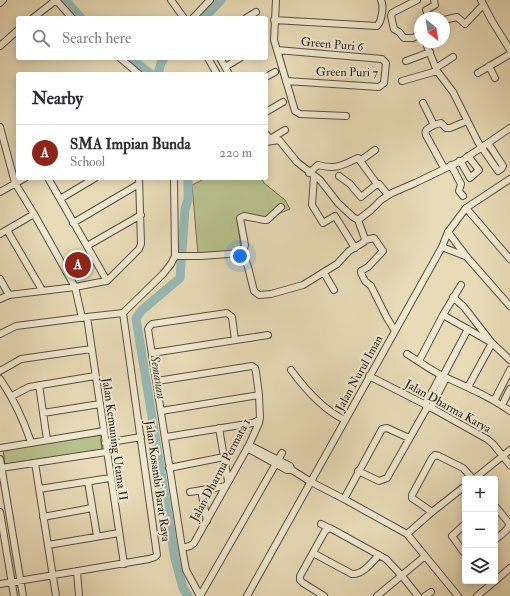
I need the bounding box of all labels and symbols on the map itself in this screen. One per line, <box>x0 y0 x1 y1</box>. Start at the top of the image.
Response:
north arrow <box>414 12 450 48</box>
street label: Green Puri 6 <box>300 34 365 55</box>
street label: Green Puri 7 <box>316 64 379 81</box>
your location <box>230 246 250 266</box>
pin: A <box>65 250 91 280</box>
street label: Jalan Nurul Iman <box>332 333 386 415</box>
water label: Semanan <box>146 353 169 400</box>
street label: Jalan Kemuning Utama II <box>98 376 131 502</box>
street label: Jalan Dharma Karya <box>401 376 494 437</box>
street label: Jalan Dharma Permata 1 <box>186 416 254 525</box>
street label: Jalan Kosambi Barat Raya <box>141 418 174 544</box>

